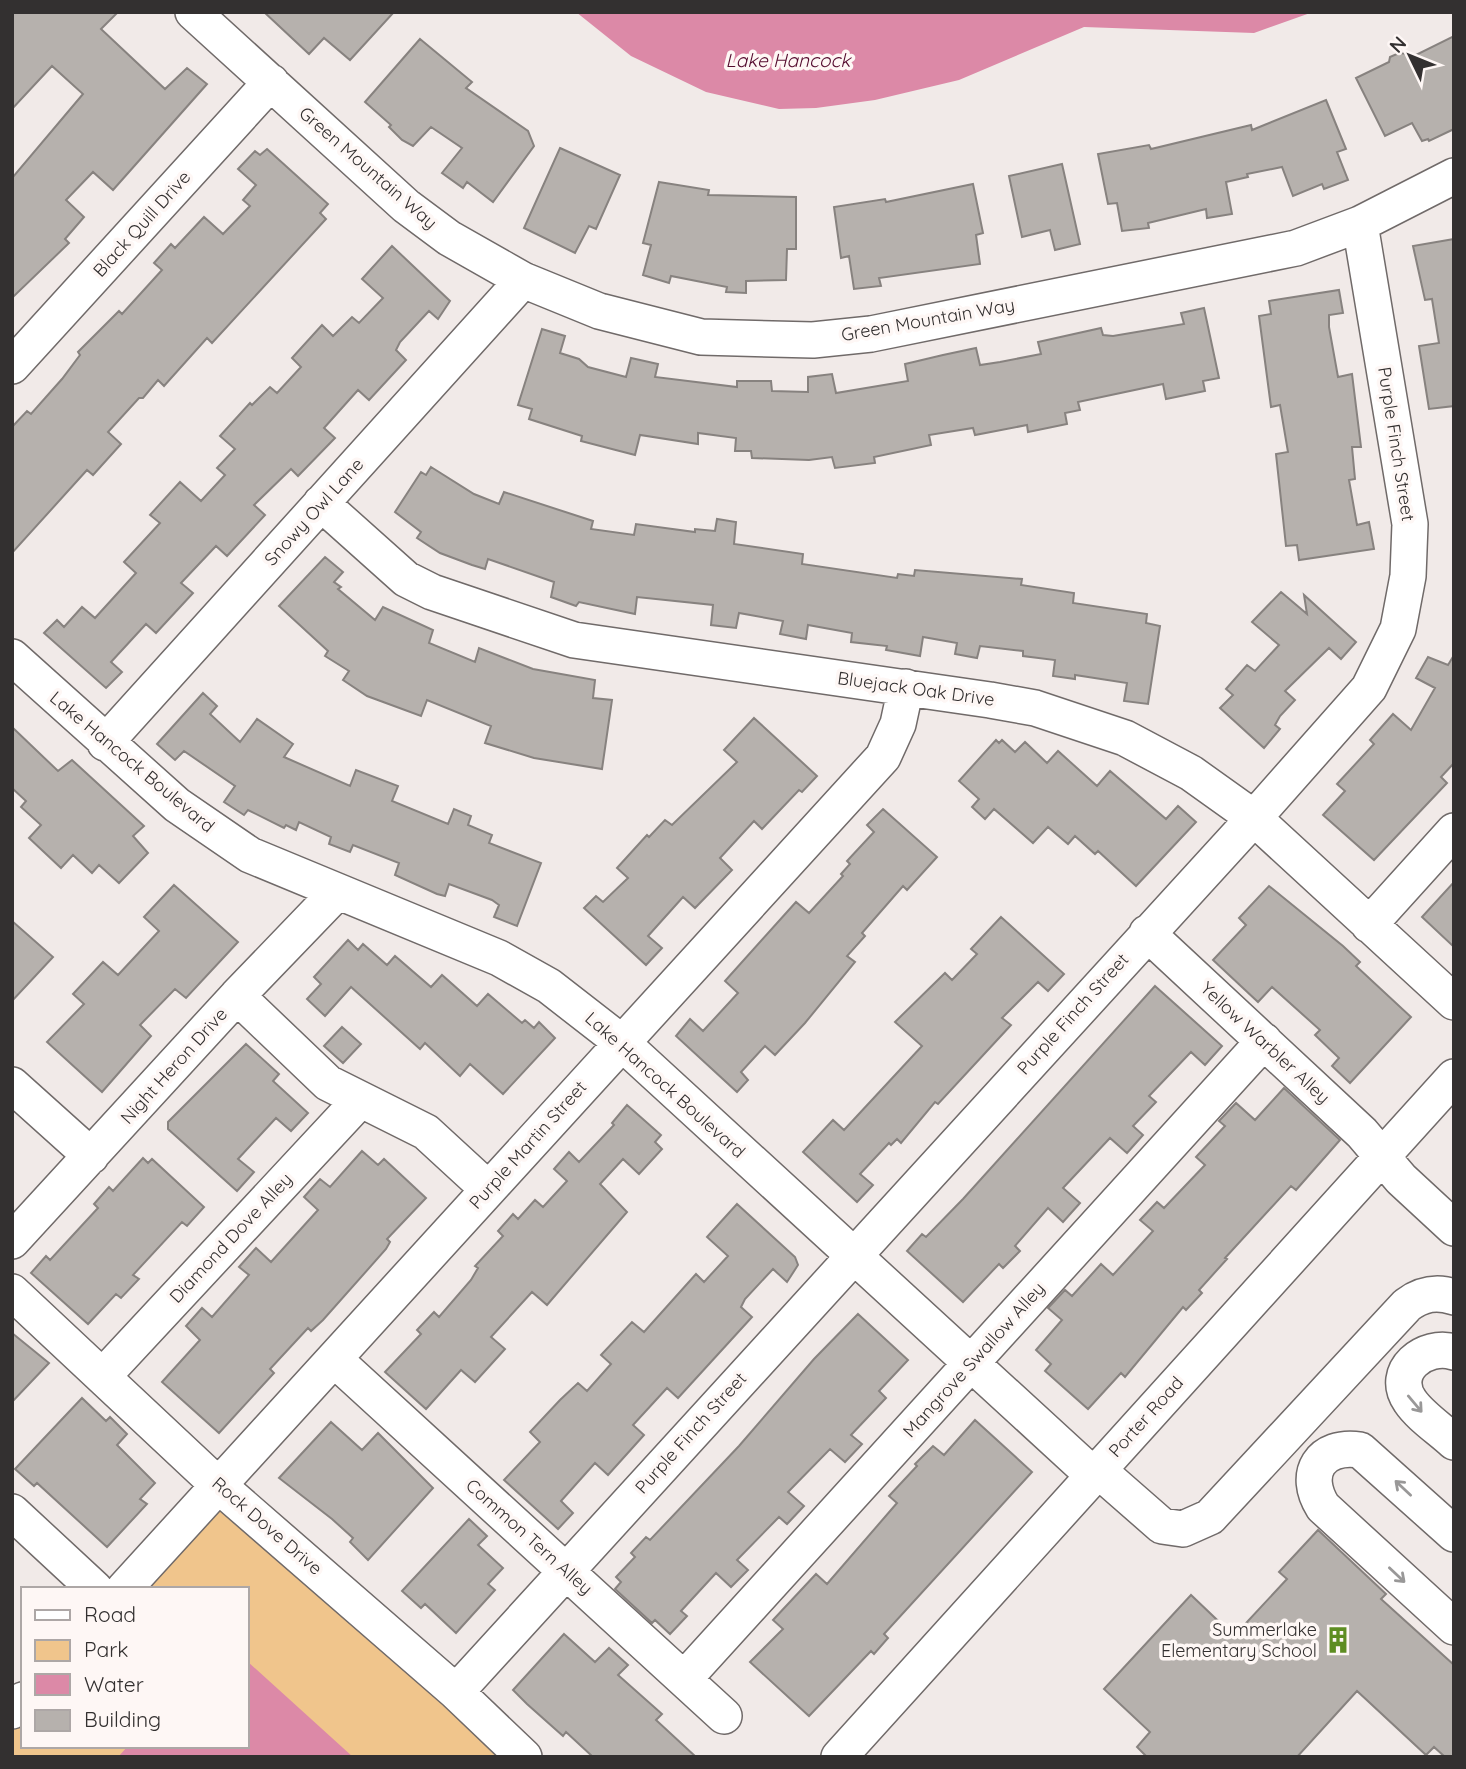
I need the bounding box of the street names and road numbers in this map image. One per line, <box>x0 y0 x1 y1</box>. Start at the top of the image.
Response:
street label: Green Mountain Way <box>294 101 442 234</box>
street label: Black Quill Drive <box>88 166 195 282</box>
street label: Green Mountain Way <box>839 293 1016 346</box>
street label: Purple Finch Street <box>1373 365 1420 523</box>
street label: Snowy Owl Lane <box>259 453 368 570</box>
street label: Bluejack Oak Drive <box>836 666 996 711</box>
street label: Lake Hancock Boulevard <box>45 686 219 837</box>
street label: Purple Finch Street <box>1012 948 1133 1079</box>
street label: Yellow Warbler Alley <box>1196 977 1335 1109</box>
street label: Night Heron Drive <box>115 1003 232 1129</box>
street label: Lake Hancock Boulevard <box>580 1007 750 1163</box>
street label: Purple Martin Street <box>464 1076 591 1214</box>
street label: Diamond Dove Alley <box>164 1168 297 1308</box>
street label: Mangrove Swallow Alley <box>898 1277 1050 1442</box>
street label: Purple Finch Street <box>630 1367 751 1498</box>
street label: Porter Road <box>1103 1371 1188 1462</box>
street label: Rock Dove Drive <box>208 1472 327 1580</box>
street label: Common Tern Alley <box>461 1474 598 1600</box>

